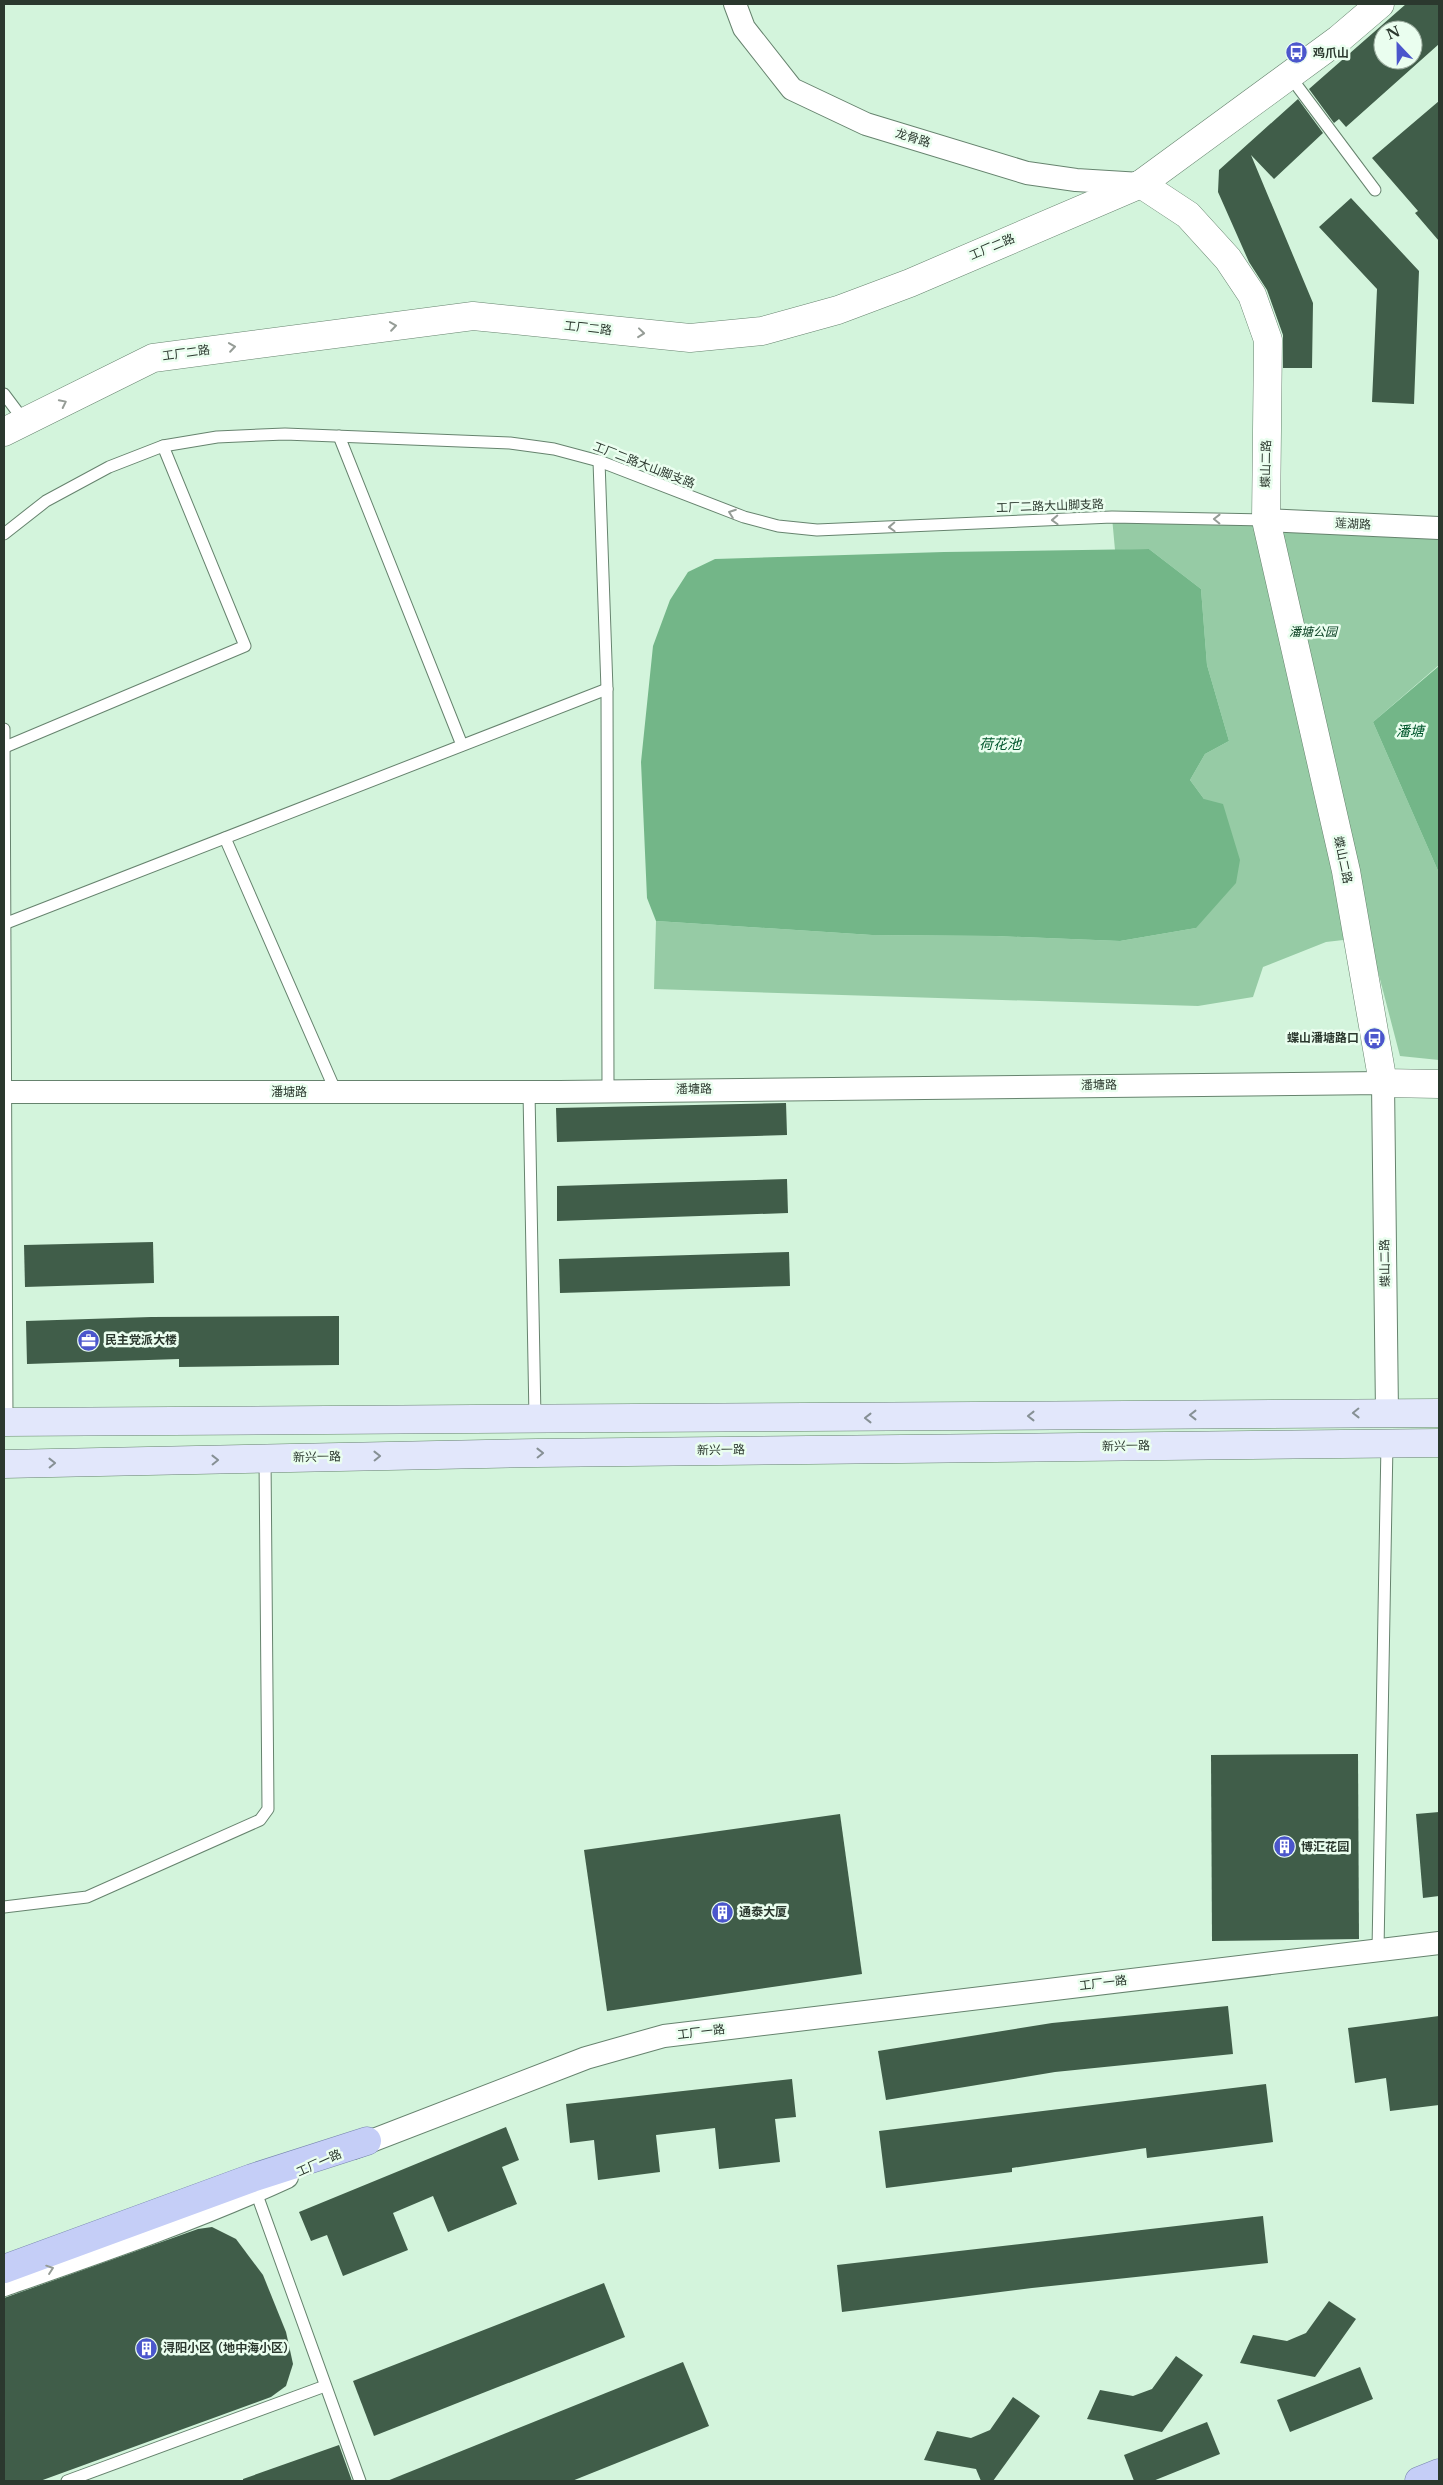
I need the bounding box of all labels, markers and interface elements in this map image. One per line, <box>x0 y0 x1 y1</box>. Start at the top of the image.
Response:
north arrow <box>1373 20 1423 70</box>
text: N <box>1384 22 1403 44</box>
bus stop icon: 鸡爪山 <box>1285 41 1309 65</box>
place label: 鸡爪山 <box>1312 45 1349 60</box>
street label: 龙骨路 <box>894 125 933 150</box>
street label: 工厂二路 <box>967 230 1017 263</box>
street label: 工厂二路 <box>563 318 613 337</box>
one-way arrow <box>389 321 397 332</box>
one-way arrow <box>638 327 646 338</box>
street label: 工厂二路 <box>161 342 211 363</box>
one-way arrow <box>228 342 236 353</box>
one-way arrow <box>58 399 67 409</box>
street label: 工厂二路大山脚支路 <box>591 438 697 491</box>
street label: 蝶山二路 <box>1258 440 1273 488</box>
street label: 工厂二路大山脚支路 <box>996 496 1104 515</box>
one-way arrow <box>728 509 737 519</box>
one-way arrow <box>1213 514 1221 525</box>
one-way arrow <box>1050 515 1058 525</box>
street label: 莲湖路 <box>1335 515 1371 532</box>
one-way arrow <box>888 521 896 532</box>
park label: 潘塘公园 <box>1289 624 1339 639</box>
water label: 潘塘 <box>1396 722 1426 740</box>
water label: 荷花池 <box>979 735 1023 753</box>
street label: 蝶山二路 <box>1331 835 1356 885</box>
bus stop icon: 蝶山潘塘路口 <box>1363 1026 1387 1050</box>
place label: 蝶山潘塘路口 <box>1287 1030 1359 1045</box>
street label: 潘塘路 <box>1081 1077 1117 1092</box>
street label: 潘塘路 <box>676 1081 712 1096</box>
street label: 潘塘路 <box>271 1084 307 1099</box>
street label: 蝶山二路 <box>1377 1239 1392 1287</box>
office icon: 民主党派大楼 <box>77 1328 101 1352</box>
place label: 民主党派大楼 <box>105 1332 177 1347</box>
one-way arrow <box>1351 1408 1359 1419</box>
one-way arrow <box>1189 1410 1196 1420</box>
one-way arrow <box>1026 1411 1034 1421</box>
one-way arrow <box>864 1412 872 1423</box>
street label: 新兴一路 <box>1102 1438 1150 1453</box>
street label: 新兴一路 <box>697 1442 745 1457</box>
one-way arrow <box>536 1447 544 1458</box>
street label: 新兴一路 <box>293 1449 341 1464</box>
one-way arrow <box>374 1451 382 1461</box>
one-way arrow <box>211 1454 219 1465</box>
one-way arrow <box>49 1458 57 1468</box>
building icon: 博汇花园 <box>1273 1835 1297 1859</box>
place label: 博汇花园 <box>1301 1839 1349 1854</box>
building icon: 通泰大厦 <box>711 1900 735 1924</box>
place label: 通泰大厦 <box>739 1904 787 1919</box>
street label: 工厂一路 <box>1078 1972 1128 1993</box>
street label: 工厂一路 <box>676 2021 726 2042</box>
street label: 工厂一路 <box>294 2146 344 2179</box>
one-way arrow <box>45 2265 53 2275</box>
building icon: 浔阳小区（地中海小区） <box>135 2336 159 2360</box>
place label: 浔阳小区（地中海小区） <box>163 2340 295 2355</box>

